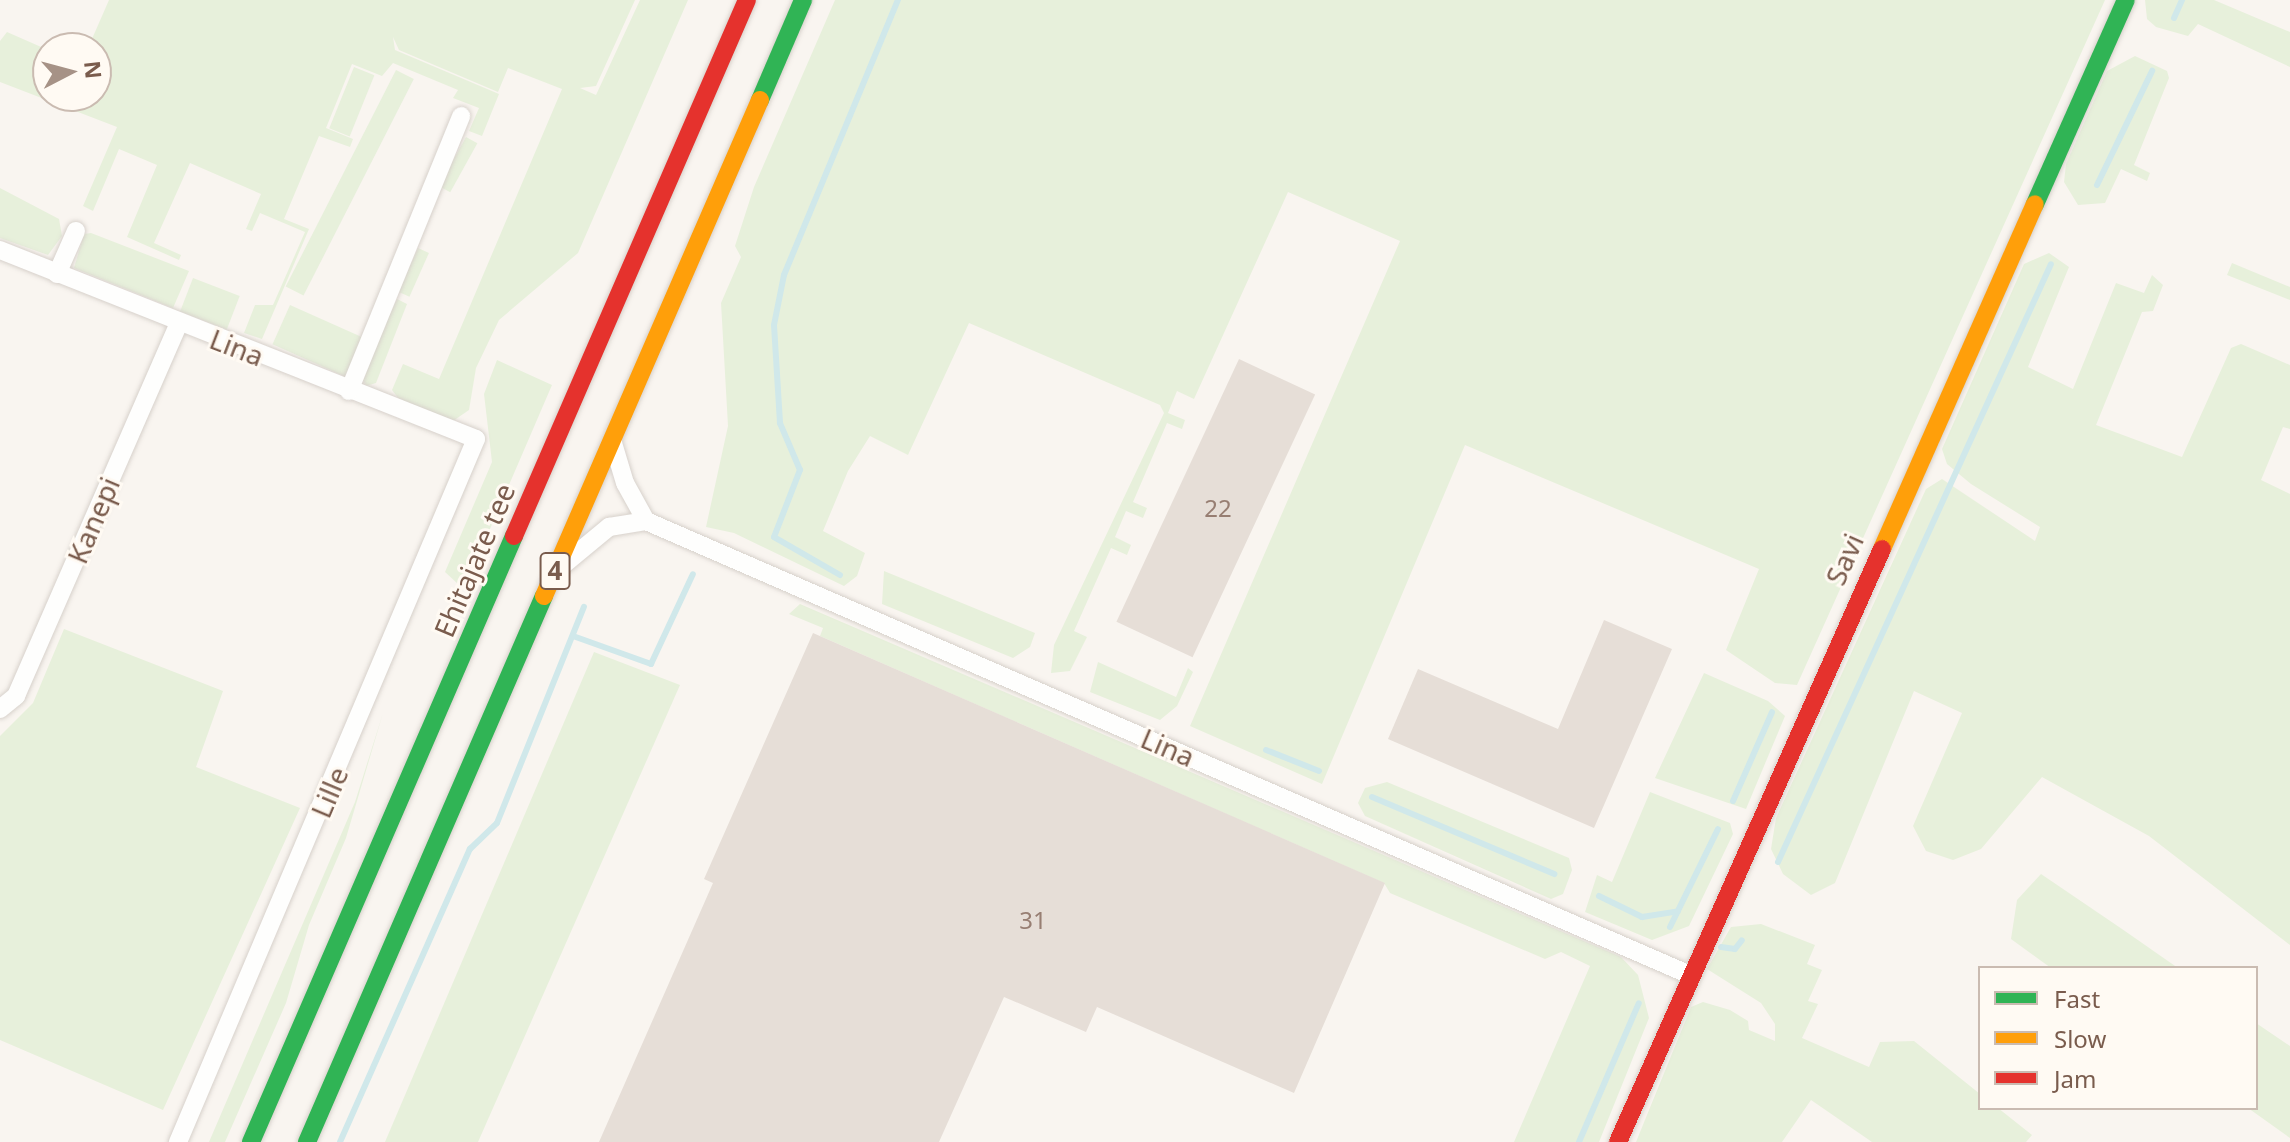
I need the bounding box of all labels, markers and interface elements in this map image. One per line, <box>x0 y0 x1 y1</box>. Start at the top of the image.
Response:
north arrow <box>32 32 112 112</box>
text: N <box>78 59 110 80</box>
street label: Lina <box>205 321 269 373</box>
street label: Kanepi <box>60 472 126 568</box>
street label: Ehitajate tee <box>427 478 521 642</box>
house number: 22 <box>1204 494 1232 522</box>
street label: Savi <box>1818 528 1870 590</box>
road number: 4 <box>539 549 571 593</box>
street label: Lina <box>1136 721 1200 773</box>
street label: Lille <box>303 761 355 823</box>
house number: 31 <box>1019 906 1047 934</box>
legend <box>1978 966 2258 1110</box>
text: Fast <box>2054 982 2100 1015</box>
text: Slow <box>2054 1022 2106 1055</box>
text: Jam <box>2054 1062 2096 1095</box>

